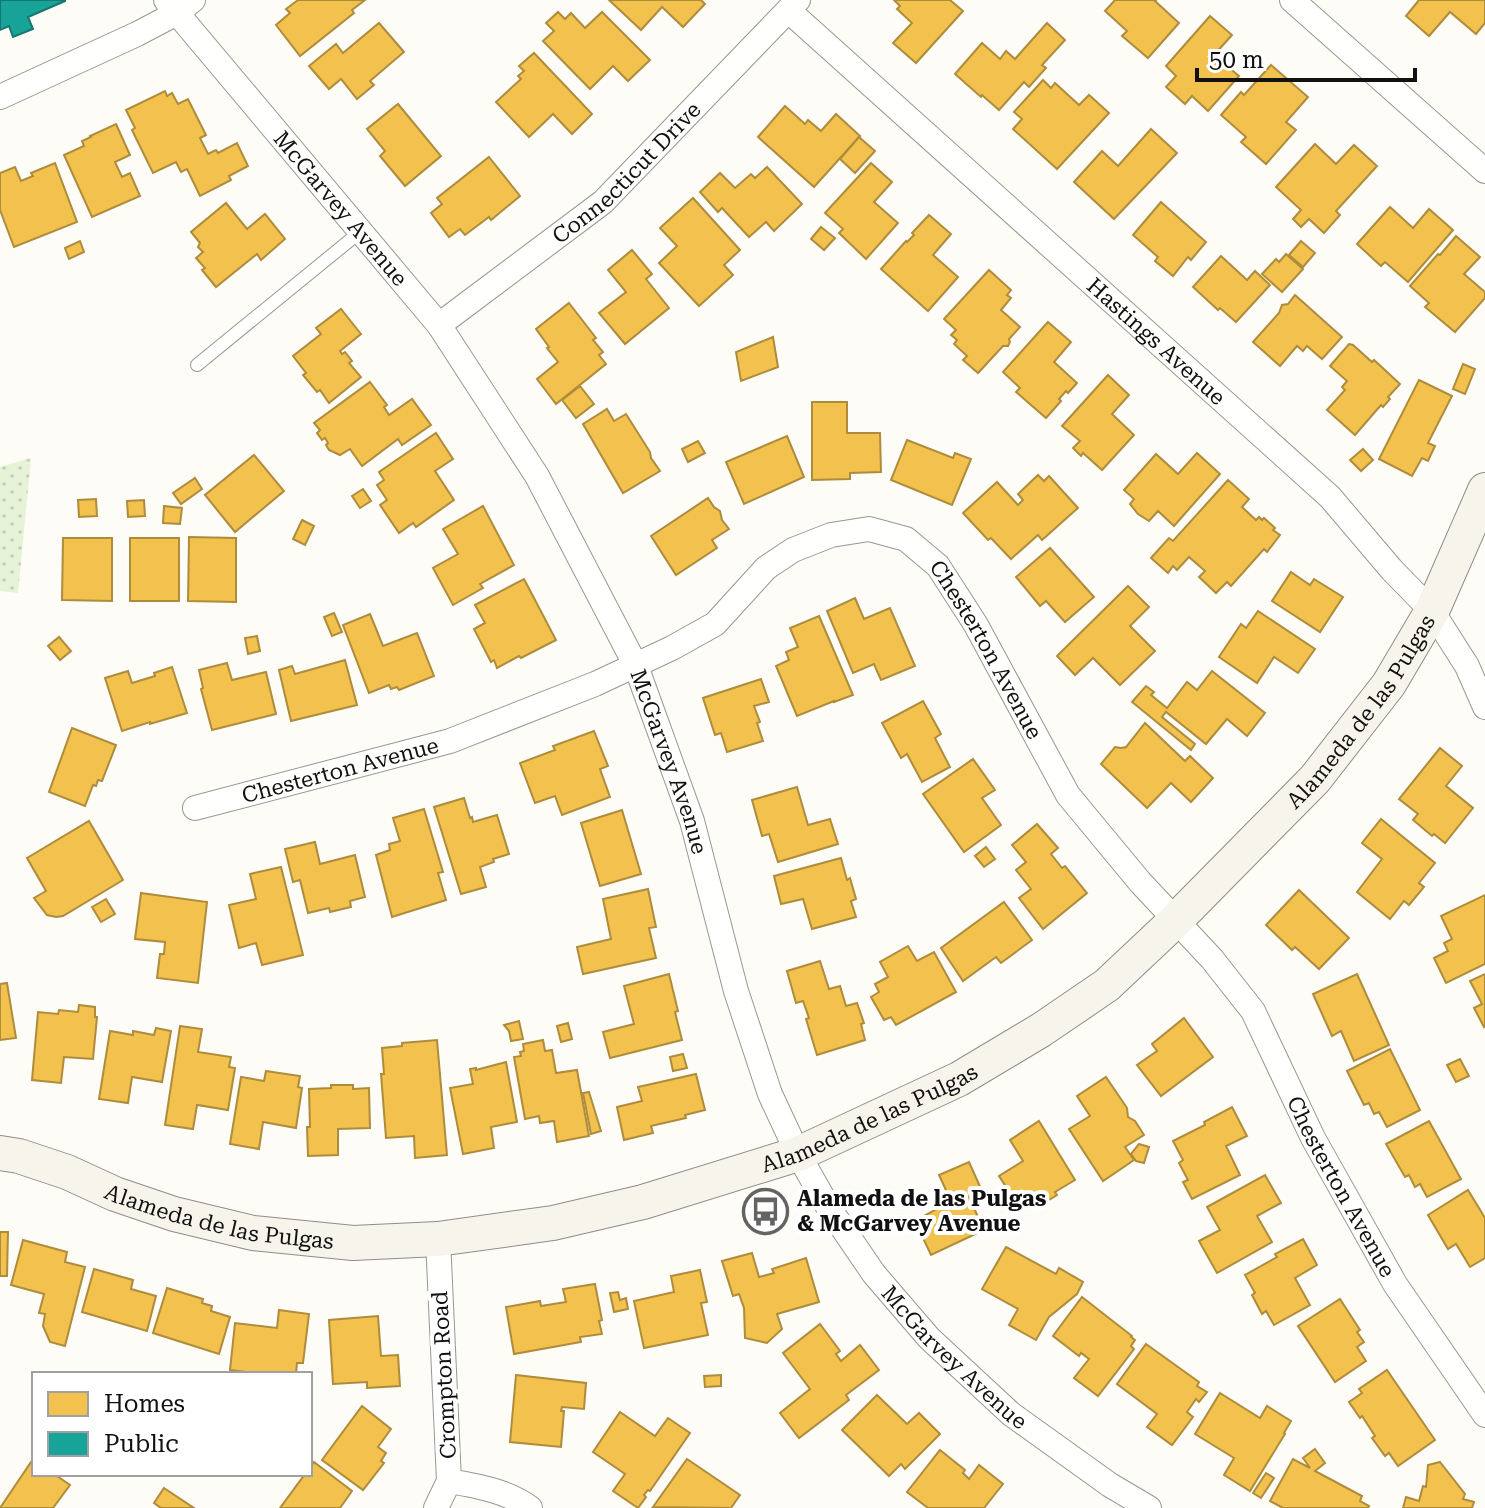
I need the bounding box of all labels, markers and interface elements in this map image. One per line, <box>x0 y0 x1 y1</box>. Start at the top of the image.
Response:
scale bar <box>1197 32 1415 82</box>
text: 50 m <box>1209 46 1264 74</box>
street label: Connecticut Drive <box>547 97 705 248</box>
street label: McGarvey Avenue <box>269 126 413 291</box>
street label: Hastings Avenue <box>1082 273 1231 410</box>
street label: Chesterton Avenue <box>925 555 1048 743</box>
street label: Alameda de las Pulgas <box>1281 610 1440 813</box>
street label: McGarvey Avenue <box>626 666 712 857</box>
street label: Chesterton Avenue <box>239 732 441 808</box>
street label: Alameda de las Pulgas <box>758 1058 982 1177</box>
street label: Chesterton Avenue <box>1282 1092 1401 1281</box>
street label: Alameda de las Pulgas <box>101 1179 335 1254</box>
place label: Alameda de las Pulgas & McGarvey Avenue <box>797 1186 1046 1236</box>
bus stop icon: Alameda de las Pulgas & McGarvey Avenue <box>742 1187 790 1235</box>
street label: McGarvey Avenue <box>877 1280 1032 1434</box>
street label: Crompton Road <box>427 1290 461 1460</box>
legend <box>32 1372 312 1476</box>
text: Homes <box>104 1390 185 1418</box>
text: Public <box>104 1430 179 1458</box>

